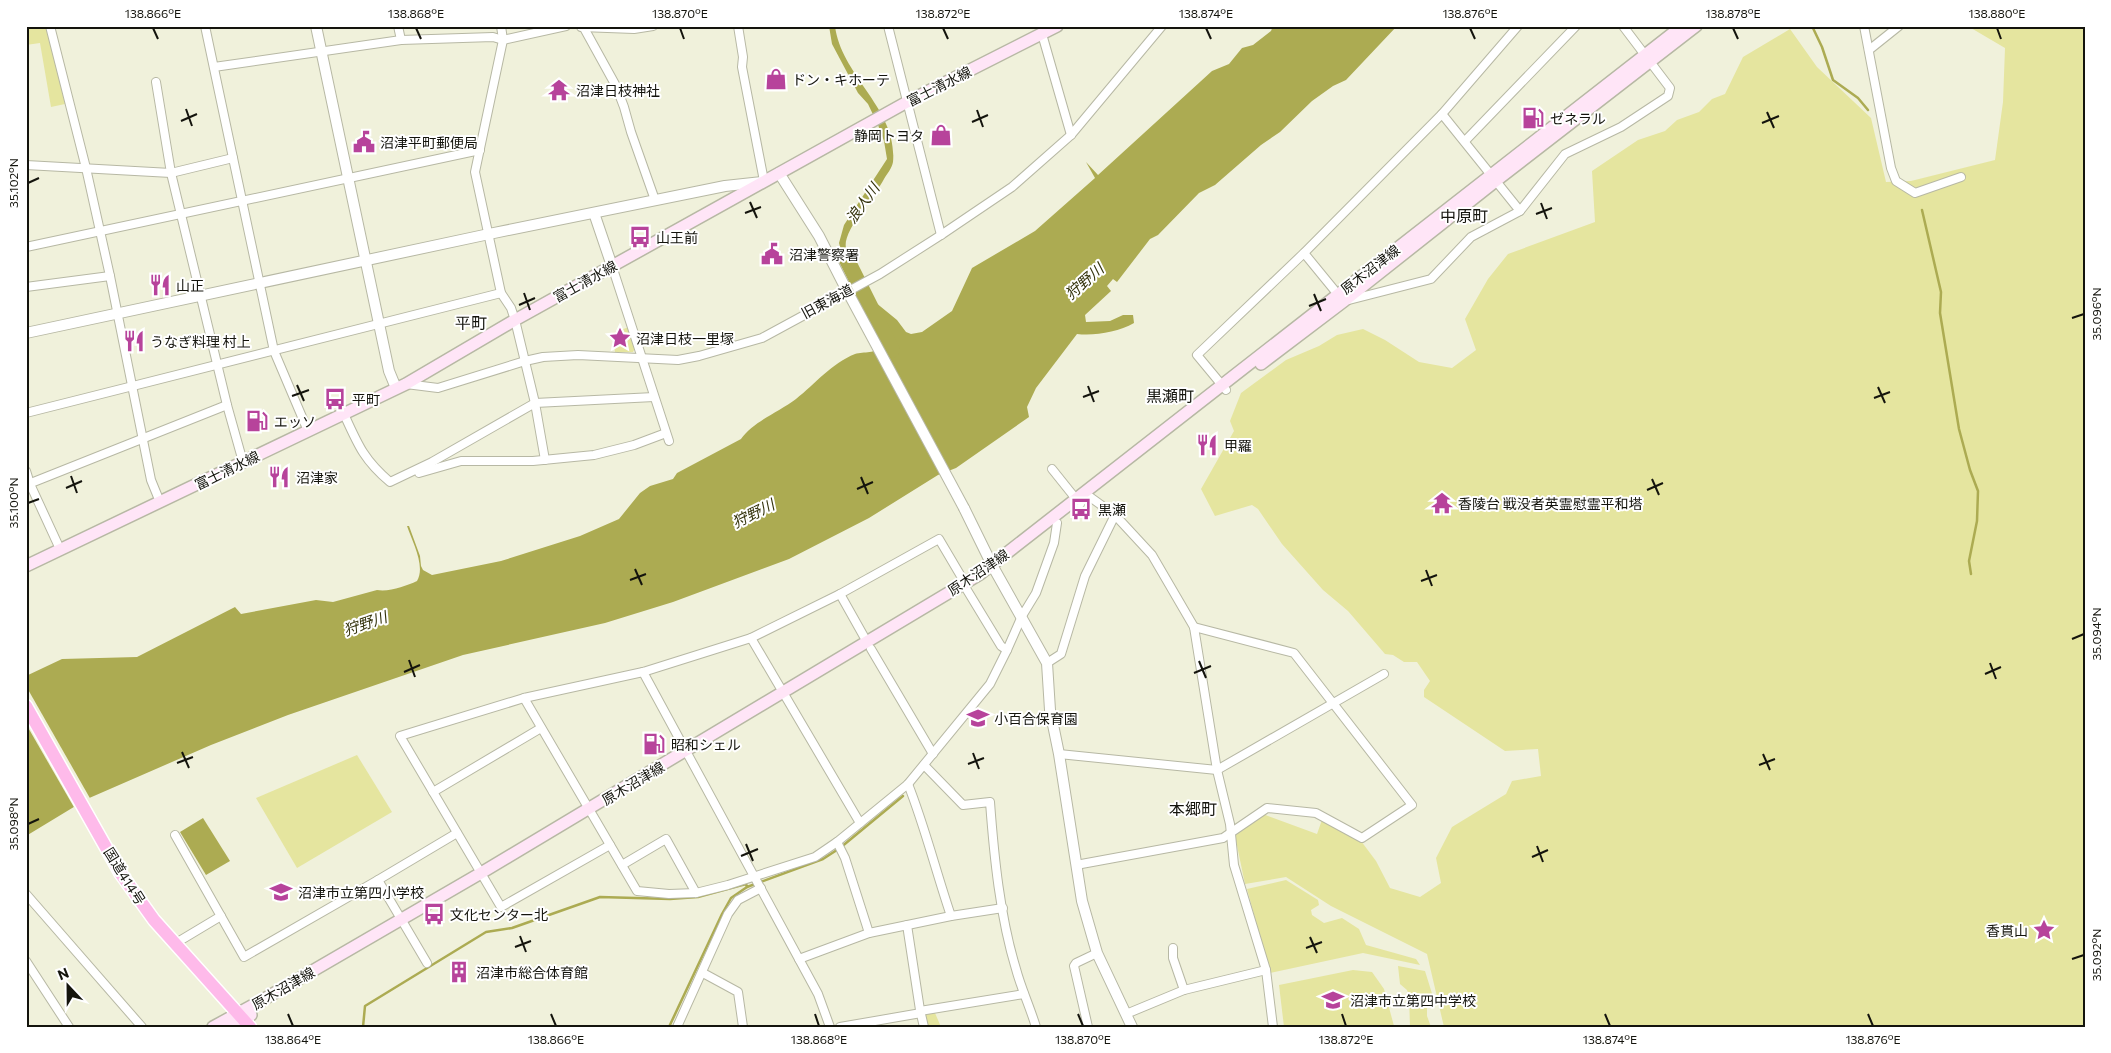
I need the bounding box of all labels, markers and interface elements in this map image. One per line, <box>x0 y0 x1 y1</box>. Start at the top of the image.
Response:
text: 138.866°E <box>125 6 181 20</box>
text: 138.868°E <box>388 6 444 20</box>
text: 138.870°E <box>652 6 708 20</box>
text: 138.872°E <box>916 6 970 20</box>
text: 138.874°E <box>1179 6 1233 20</box>
text: 138.876°E <box>1442 6 1498 20</box>
text: 138.878°E <box>1705 6 1761 20</box>
text: 138.880°E <box>1969 6 2025 20</box>
street label: 富士清水線 <box>904 63 974 109</box>
shop icon: ドン・キホーテ <box>763 66 789 92</box>
place label: ドン・キホーテ <box>792 71 890 88</box>
temple icon: 沼津日枝神社 <box>546 77 572 103</box>
place label: 沼津日枝神社 <box>576 82 660 99</box>
fuel station icon: ゼネラル <box>1520 105 1546 131</box>
place label: ゼネラル <box>1550 110 1606 127</box>
shop icon: 静岡トヨタ <box>928 122 954 148</box>
place label: 静岡トヨタ <box>854 127 924 144</box>
public building icon: 沼津平町郵便局 <box>351 129 377 155</box>
place label: 沼津平町郵便局 <box>380 134 478 151</box>
text: 35.102°N <box>6 158 20 208</box>
water label: 浪人川 <box>841 178 884 226</box>
district label: 中原町 <box>1440 206 1488 225</box>
bus stop icon: 山王前 <box>627 224 653 250</box>
place label: 山王前 <box>656 229 698 246</box>
public building icon: 沼津警察署 <box>759 241 785 267</box>
street label: 原木沼津線 <box>1337 241 1403 297</box>
place label: 沼津警察署 <box>789 246 859 263</box>
street label: 富士清水線 <box>550 257 620 305</box>
water label: 狩野川 <box>1061 258 1108 303</box>
restaurant icon: 山正 <box>147 272 173 298</box>
place label: 山正 <box>176 277 204 294</box>
street label: 旧東海道 <box>798 280 856 322</box>
text: 35.096°N <box>2089 287 2103 341</box>
district label: 平町 <box>455 313 487 332</box>
place icon: 沼津日枝一里塚 <box>607 325 633 351</box>
restaurant icon: うなぎ料理 村上 <box>121 328 147 354</box>
place label: 沼津日枝一里塚 <box>636 330 734 347</box>
place label: うなぎ料理 村上 <box>150 333 251 350</box>
bus stop icon: 平町 <box>322 386 348 412</box>
district label: 黒瀬町 <box>1146 386 1194 405</box>
place label: 平町 <box>352 391 380 408</box>
fuel station icon: エッソ <box>244 408 270 434</box>
place label: エッソ <box>274 413 316 430</box>
restaurant icon: 甲羅 <box>1194 432 1220 458</box>
place label: 甲羅 <box>1224 437 1252 454</box>
street label: 富士清水線 <box>192 447 262 493</box>
restaurant icon: 沼津家 <box>266 464 292 490</box>
place label: 沼津家 <box>296 469 338 486</box>
text: 35.100°N <box>6 478 20 528</box>
temple icon: 香陵台 戦没者英霊慰霊平和塔 <box>1429 490 1455 516</box>
water label: 狩野川 <box>729 494 779 531</box>
place label: 香陵台 戦没者英霊慰霊平和塔 <box>1458 495 1643 512</box>
bus stop icon: 黒瀬 <box>1068 496 1094 522</box>
place label: 黒瀬 <box>1098 501 1126 518</box>
street label: 原木沼津線 <box>944 545 1012 599</box>
water label: 狩野川 <box>341 607 391 639</box>
text: 35.094°N <box>2089 607 2103 661</box>
school or university icon: 小百合保育園 <box>965 705 991 731</box>
place label: 小百合保育園 <box>994 710 1078 727</box>
fuel station icon: 昭和シェル <box>641 731 667 757</box>
place label: 昭和シェル <box>671 736 741 753</box>
street label: 原木沼津線 <box>599 758 667 808</box>
text: 35.098°N <box>6 797 20 851</box>
district label: 本郷町 <box>1169 799 1217 818</box>
street label: 国道414号 <box>101 844 149 908</box>
school or university icon: 沼津市立第四小学校 <box>268 879 294 905</box>
place label: 沼津市立第四小学校 <box>298 884 424 901</box>
bus stop icon: 文化センター北 <box>421 901 447 927</box>
place label: 文化センター北 <box>450 906 548 923</box>
place icon: 香貫山 <box>2031 917 2057 943</box>
place label: 香貫山 <box>1986 922 2028 939</box>
text: 35.092°N <box>2089 929 2103 981</box>
building icon: 沼津市総合体育館 <box>446 959 472 985</box>
north arrow <box>42 960 92 1010</box>
street label: 原木沼津線 <box>248 963 318 1013</box>
text: N <box>55 964 71 983</box>
place label: 沼津市総合体育館 <box>476 964 588 981</box>
school or university icon: 沼津市立第四中学校 <box>1320 987 1346 1013</box>
place label: 沼津市立第四中学校 <box>1350 992 1476 1009</box>
text: 138.864°E <box>265 1032 321 1046</box>
text: 138.866°E <box>528 1032 584 1046</box>
text: 138.868°E <box>791 1032 847 1046</box>
text: 138.870°E <box>1055 1032 1111 1046</box>
text: 138.872°E <box>1319 1032 1373 1046</box>
text: 138.874°E <box>1583 1032 1637 1046</box>
text: 138.876°E <box>1845 1032 1901 1046</box>

